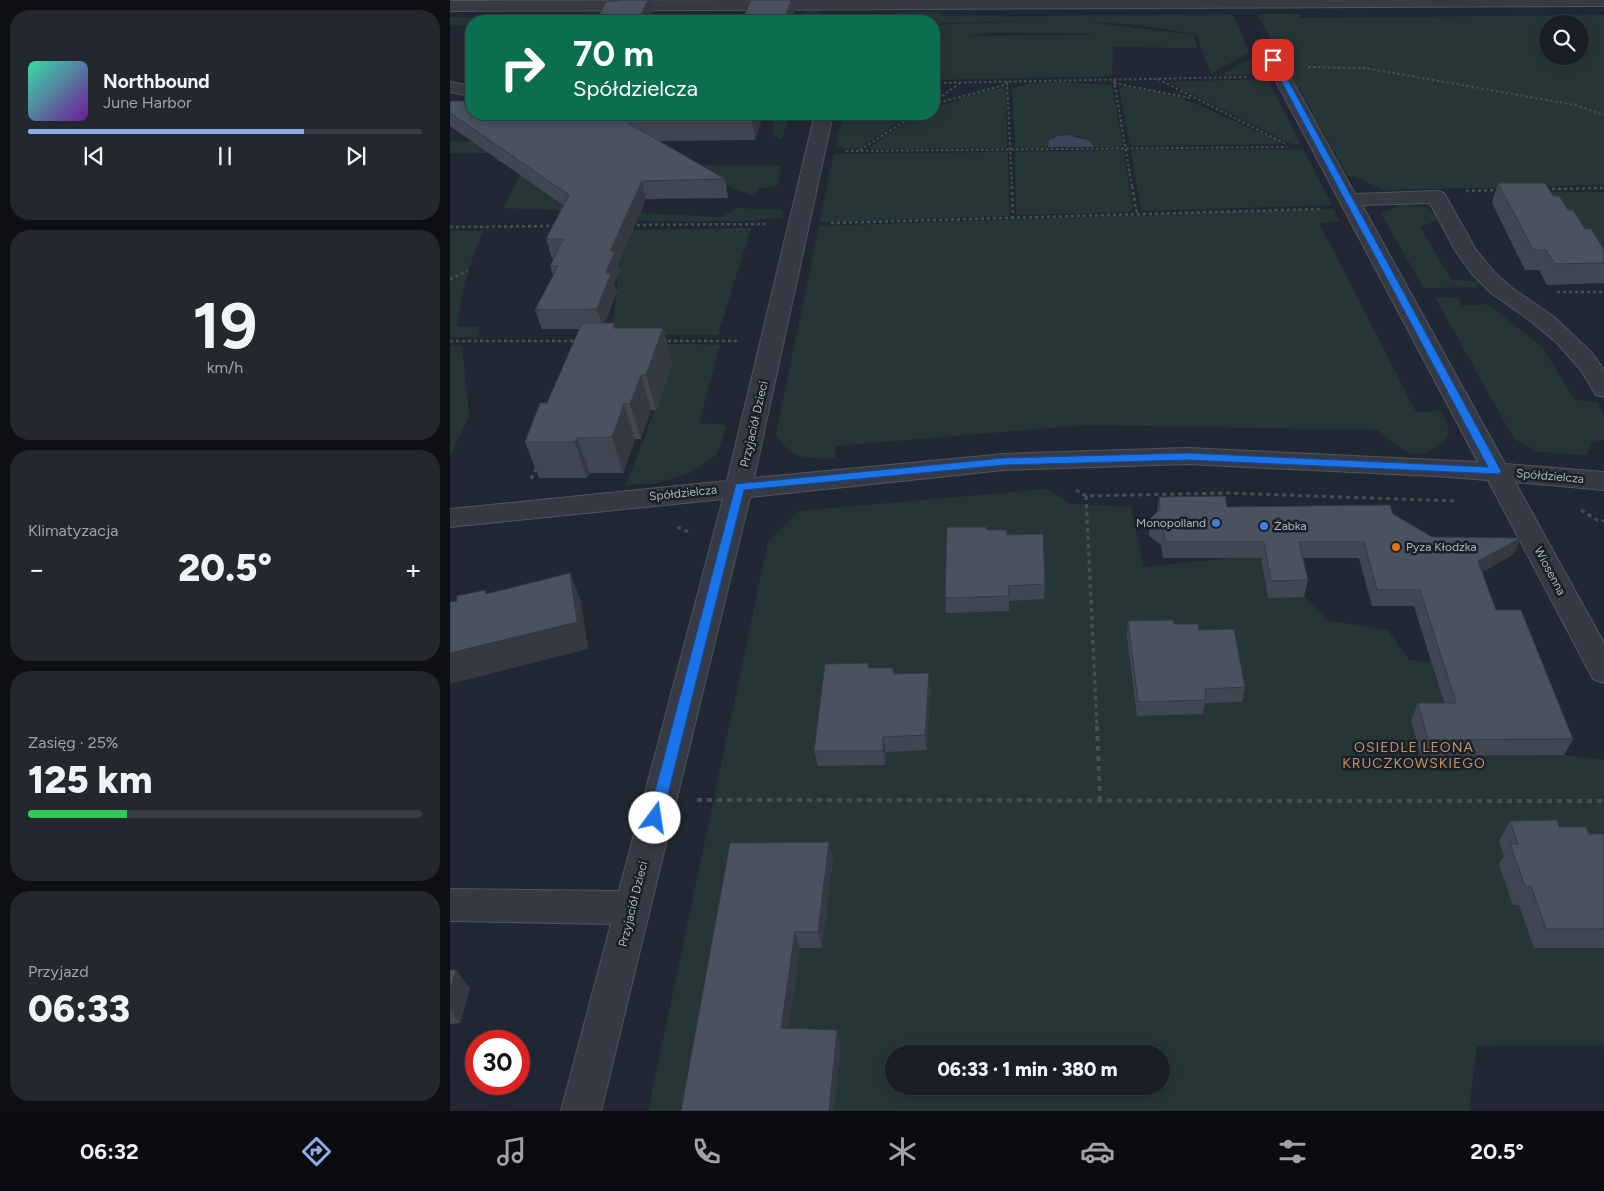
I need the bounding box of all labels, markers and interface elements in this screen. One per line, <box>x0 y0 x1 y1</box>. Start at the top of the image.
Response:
map controls <box>1539 15 1589 65</box>
button: search <box>1539 15 1589 65</box>
text: 70 m <box>573 33 654 75</box>
icon: right <box>490 35 555 100</box>
pin <box>1252 39 1294 81</box>
icon: arrive <box>1259 46 1287 74</box>
text: Northbound <box>103 70 210 93</box>
text: Spółdzielcza <box>573 75 698 102</box>
text: June Harbor <box>103 93 191 112</box>
icon: previous <box>80 142 108 170</box>
icon: pause <box>211 142 239 170</box>
icon: next <box>342 142 370 170</box>
text: 19 <box>192 286 258 364</box>
text: km/h <box>207 358 243 377</box>
street label: Przyjaciół Dzieci <box>737 380 771 468</box>
street label: Spółdzielcza <box>1515 466 1585 486</box>
street label: Spółdzielcza <box>648 482 718 504</box>
place label: Monopolland <box>1136 516 1206 530</box>
marker: Monopolland <box>1210 517 1222 529</box>
place label: Żabka <box>1274 519 1307 533</box>
marker: Żabka <box>1258 520 1270 532</box>
text: Klimatyzacja <box>28 521 118 540</box>
place label: Pyza Kłodzka <box>1406 540 1477 554</box>
marker: Pyza Kłodzka <box>1390 541 1402 553</box>
street label: Wiosenna <box>1531 544 1569 598</box>
text: 20.5° <box>178 545 272 591</box>
text: − <box>28 552 45 586</box>
text: + <box>405 552 422 586</box>
text: Zasięg · 25% <box>28 733 118 752</box>
district label: OSIEDLE LEONA KRUCZKOWSKIEGO <box>1342 739 1486 772</box>
text: 125 km <box>28 757 152 803</box>
position arrow <box>628 791 680 843</box>
street label: Przyjaciół Dzieci <box>616 860 650 948</box>
text: Przyjazd <box>28 962 89 981</box>
text: 06:33 <box>28 986 130 1032</box>
speed limit sign: 30 <box>465 1030 530 1095</box>
text: 06:33 · 1 min · 380 m <box>937 1058 1118 1081</box>
icon: directions <box>299 1134 334 1169</box>
icon: music <box>494 1134 529 1169</box>
icon: phone <box>689 1134 724 1169</box>
icon: climate <box>885 1134 920 1169</box>
icon: car <box>1080 1134 1115 1169</box>
icon: filters <box>1275 1134 1310 1169</box>
text: 06:32 <box>80 1138 139 1165</box>
text: 20.5° <box>1470 1138 1524 1165</box>

